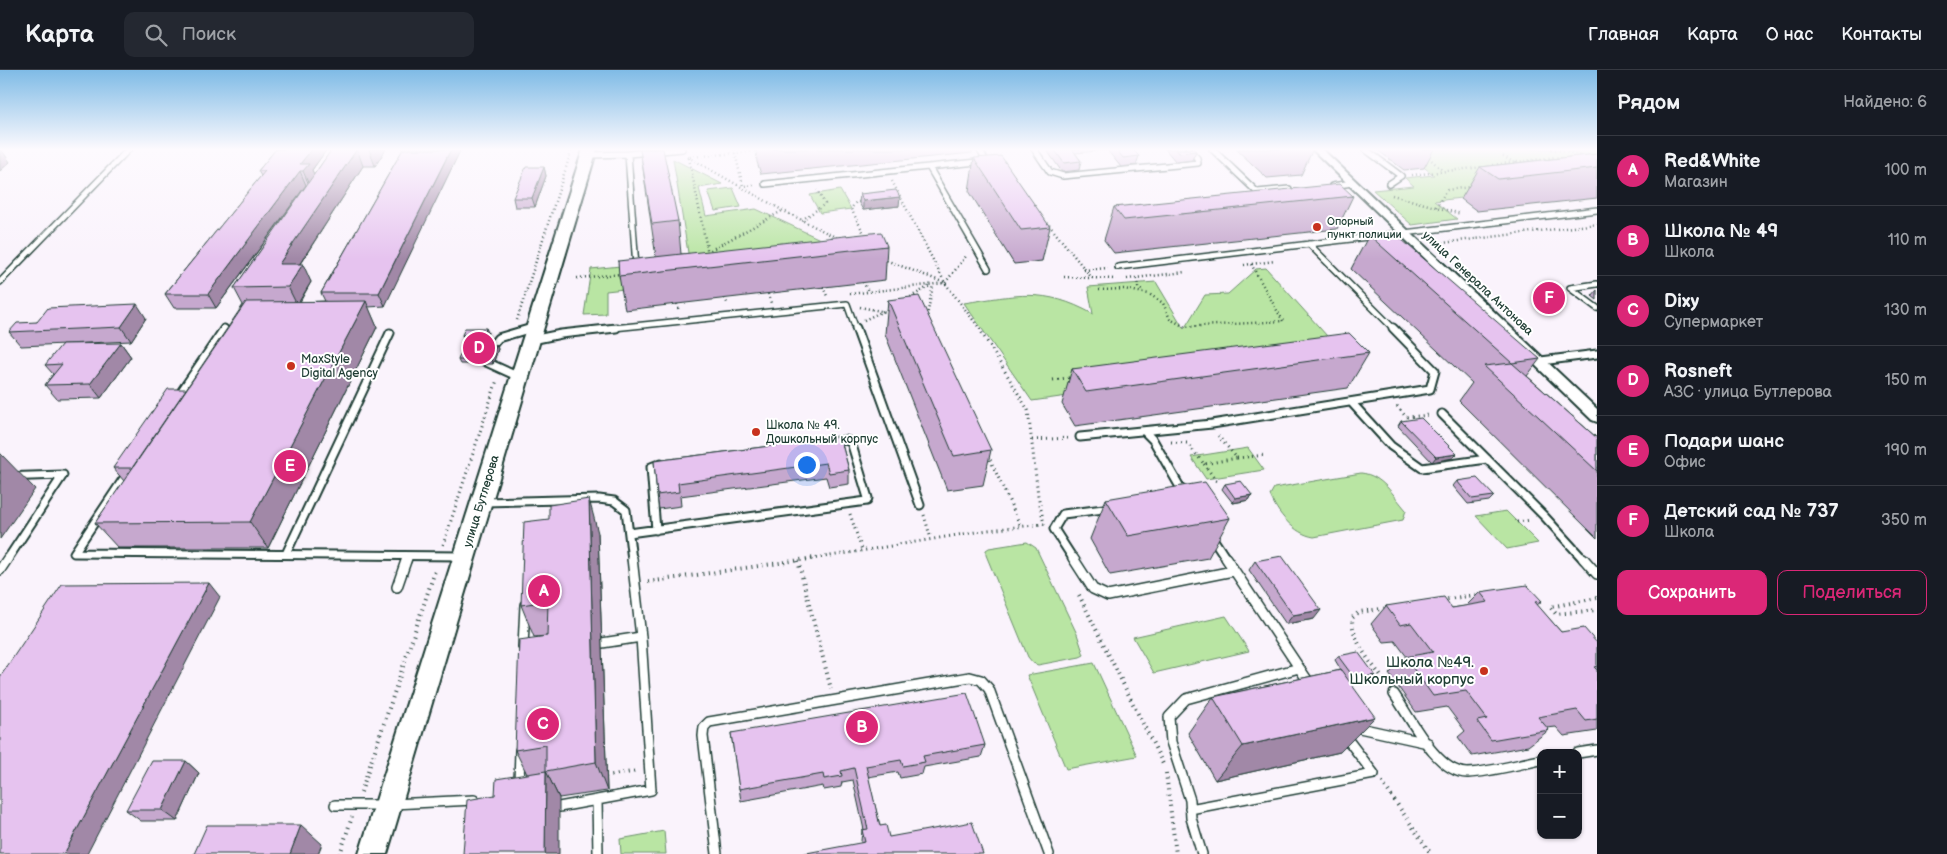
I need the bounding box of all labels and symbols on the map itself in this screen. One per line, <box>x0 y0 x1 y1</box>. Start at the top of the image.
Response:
place label: Опорный пункт полиции <box>1327 215 1402 241</box>
marker: Опорный пункт полиции <box>1311 221 1323 233</box>
street label: улица Генерала Антонова <box>1419 228 1536 339</box>
pin: F <box>1533 279 1565 317</box>
pin: D <box>463 329 495 367</box>
place label: MaxStyle Digital Agency <box>301 352 379 381</box>
marker: MaxStyle Digital Agency <box>285 360 297 372</box>
place label: Школа № 49. Дошкольный корпус <box>766 418 878 447</box>
marker: Школа № 49. Дошкольный корпус <box>750 426 762 438</box>
pin: E <box>274 447 306 485</box>
your location <box>794 452 820 478</box>
street label: улица Бутлерова <box>460 453 503 549</box>
pin: A <box>528 572 560 610</box>
place label: Школа №49. Школьный корпус <box>1349 653 1475 689</box>
marker: Школа №49. Школьный корпус <box>1478 665 1490 677</box>
pin: C <box>527 705 559 743</box>
pin: B <box>846 708 878 746</box>

